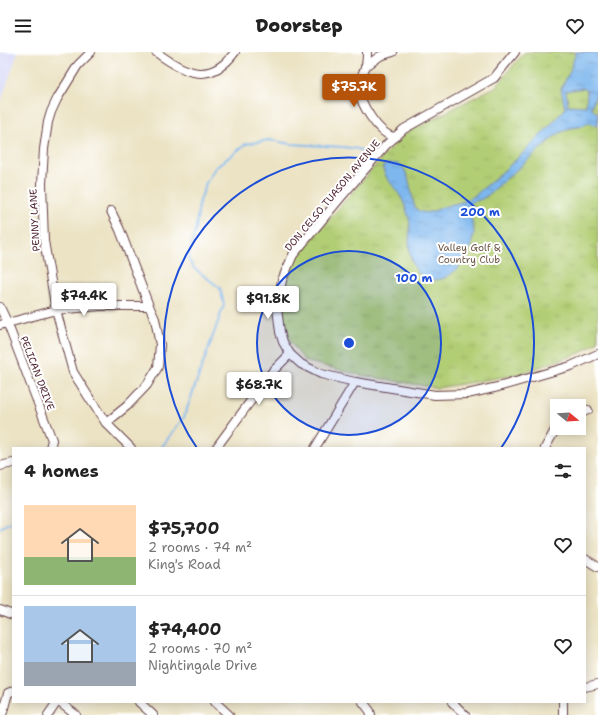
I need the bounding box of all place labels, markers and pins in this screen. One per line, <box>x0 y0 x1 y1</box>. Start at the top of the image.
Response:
pin: $75.7K <box>321 74 387 108</box>
pin: $74.4K <box>51 283 117 317</box>
pin: $91.8K <box>235 286 301 320</box>
centre of rings <box>342 336 356 350</box>
pin: $68.7K <box>226 372 292 406</box>

